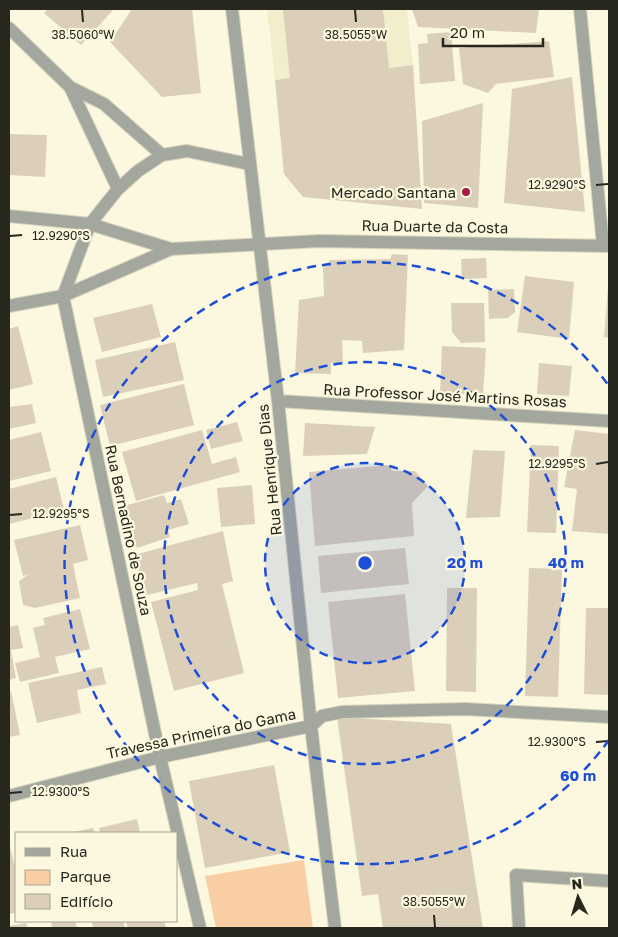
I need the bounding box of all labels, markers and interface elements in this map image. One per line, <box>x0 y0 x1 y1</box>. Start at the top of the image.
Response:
scale bar <box>443 15 543 47</box>
text: 20 m <box>450 23 485 41</box>
text: 38.5060°W <box>51 27 115 42</box>
text: 38.5055°W <box>325 27 388 42</box>
text: 12.9290°S <box>528 177 586 192</box>
place label: Mercado Santana <box>331 183 456 201</box>
marker: Mercado Santana <box>460 186 472 198</box>
street label: Rua Duarte da Costa <box>361 216 509 236</box>
text: 12.9290°S <box>32 228 90 243</box>
street label: Rua Professor José Martins Rosas <box>323 380 567 410</box>
street label: Rua Henrique Dias <box>253 403 285 537</box>
street label: Rua Bernadino de Souza <box>102 443 156 617</box>
text: 12.9295°S <box>528 456 586 471</box>
text: 12.9295°S <box>32 506 90 521</box>
text: 20 m <box>447 553 483 571</box>
text: 40 m <box>548 553 584 571</box>
centre of rings <box>356 554 374 572</box>
street label: Travessa Primeira do Gama <box>105 704 297 762</box>
text: 12.9300°S <box>528 734 586 749</box>
text: 60 m <box>560 766 596 784</box>
text: 12.9300°S <box>32 784 90 799</box>
legend <box>15 832 178 922</box>
text: Rua <box>60 842 87 860</box>
text: Parque <box>60 867 111 885</box>
north arrow <box>553 872 603 922</box>
text: N <box>571 875 583 892</box>
text: Edifício <box>60 892 113 910</box>
text: 38.5055°W <box>403 894 466 909</box>

